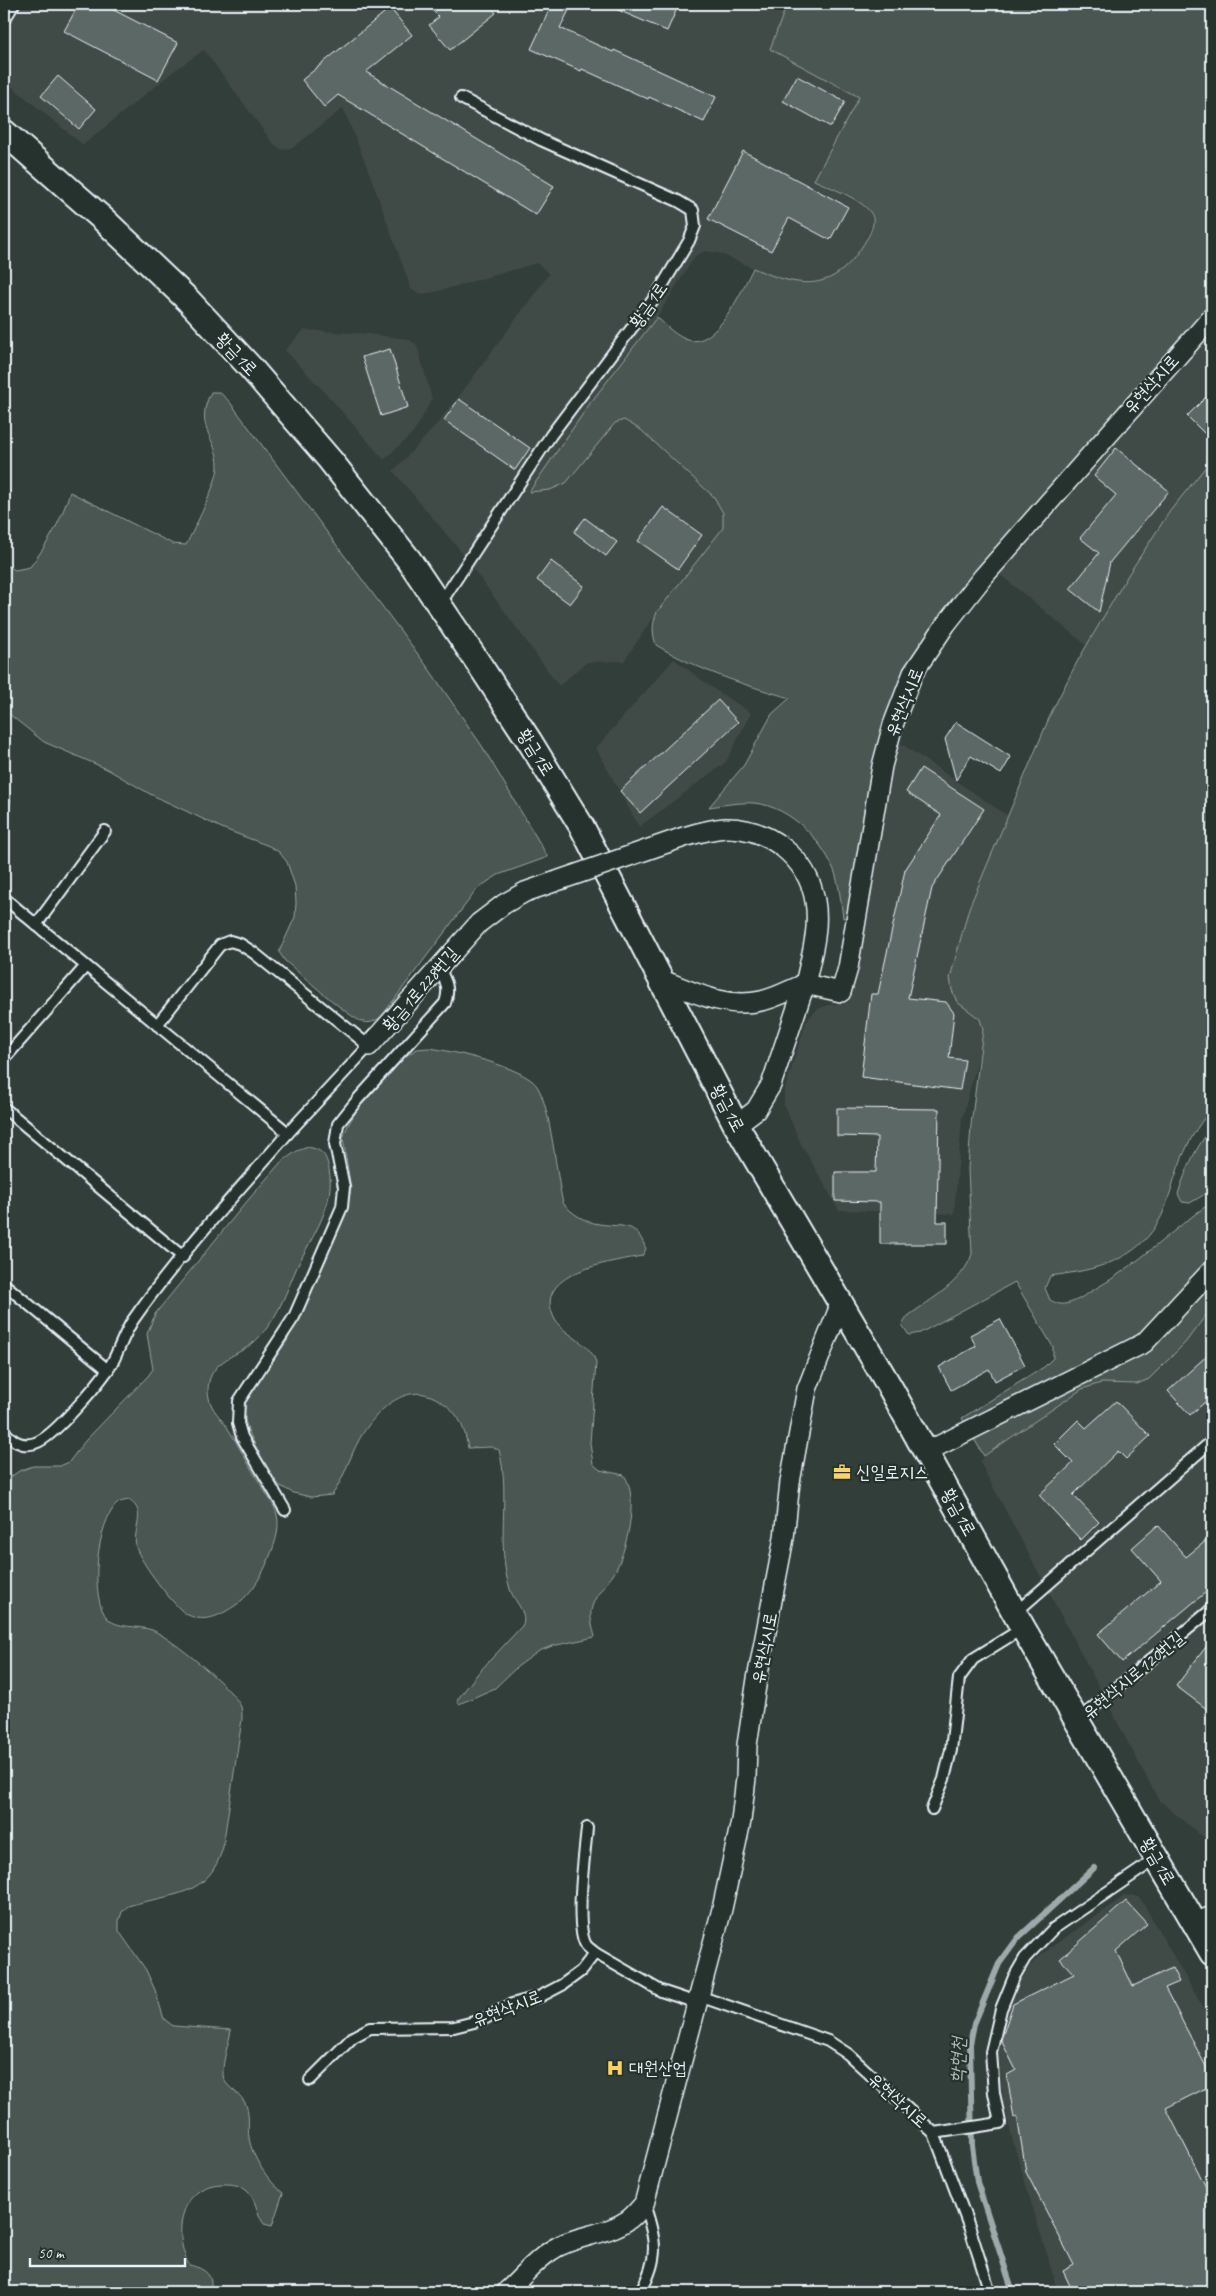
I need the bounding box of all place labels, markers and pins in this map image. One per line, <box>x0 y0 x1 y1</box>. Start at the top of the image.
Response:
place label: 신일로지스 <box>856 1461 928 1483</box>
office icon: 신일로지스 <box>832 1462 852 1482</box>
place label: 대원산업 <box>629 2057 687 2079</box>
hospital icon: 대원산업 <box>605 2058 625 2078</box>

